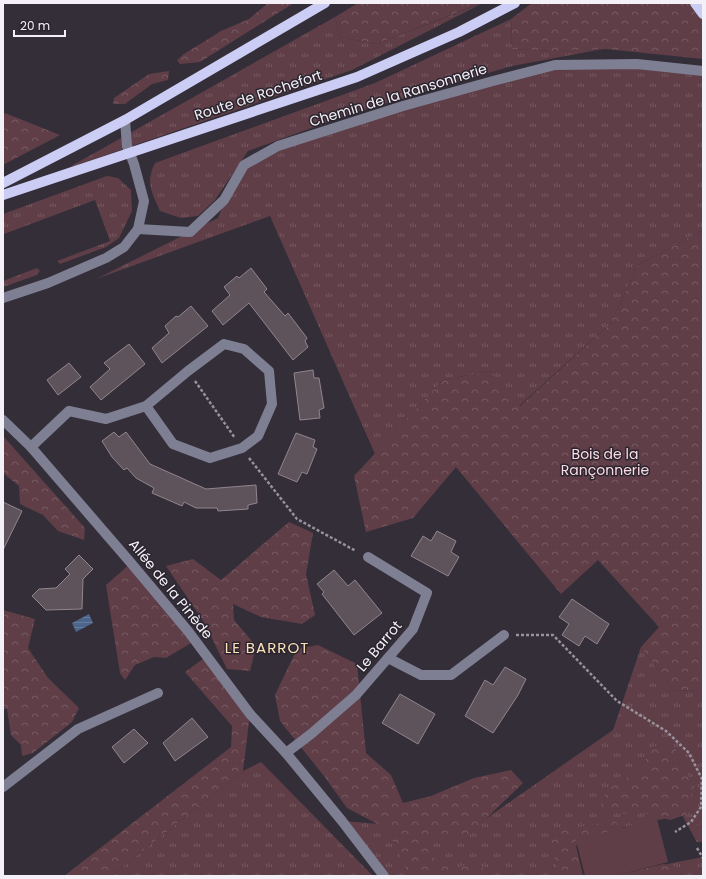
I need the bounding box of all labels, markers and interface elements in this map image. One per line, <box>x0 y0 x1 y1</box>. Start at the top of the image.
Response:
scale bar <box>14 12 65 38</box>
text: 20 m <box>20 17 50 34</box>
street label: Chemin de la Ransonnerie <box>307 58 490 132</box>
street label: Route de Rochefort <box>192 65 324 125</box>
park label: Bois de la Rançonnerie <box>561 444 649 480</box>
street label: Allée de la Pinède <box>124 535 218 643</box>
street label: Le Barrot <box>352 616 406 676</box>
district label: LE BARROT <box>225 637 309 658</box>

